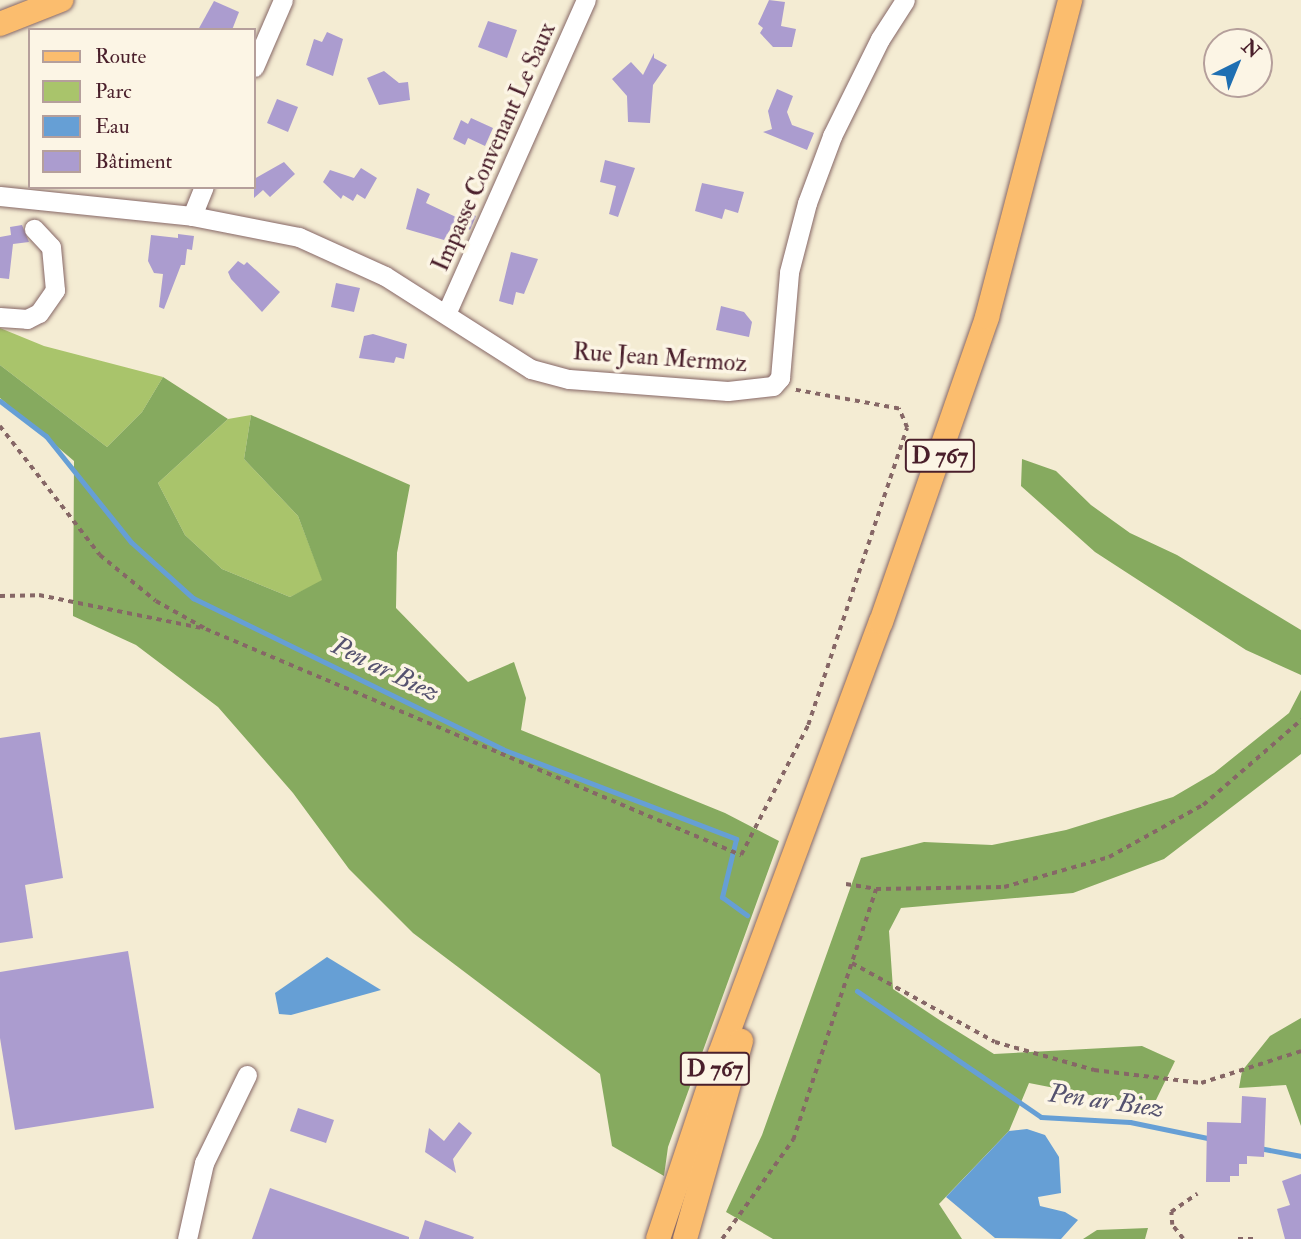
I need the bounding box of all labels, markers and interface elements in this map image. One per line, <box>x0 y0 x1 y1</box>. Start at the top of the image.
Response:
street label: Impasse Convenant Le Saux <box>426 18 562 276</box>
legend <box>28 28 256 189</box>
north arrow <box>1203 28 1273 98</box>
text: N <box>1237 35 1265 64</box>
text: Route <box>95 43 146 70</box>
text: Parc <box>95 78 132 105</box>
text: Eau <box>95 113 130 140</box>
text: Bâtiment <box>95 148 172 175</box>
street label: Rue Jean Mermoz <box>572 338 748 378</box>
road number: D 767 <box>903 436 977 476</box>
water label: Pen ar Biez <box>326 631 444 709</box>
road number: D 767 <box>678 1050 752 1088</box>
water label: Pen ar Biez <box>1046 1078 1166 1126</box>

